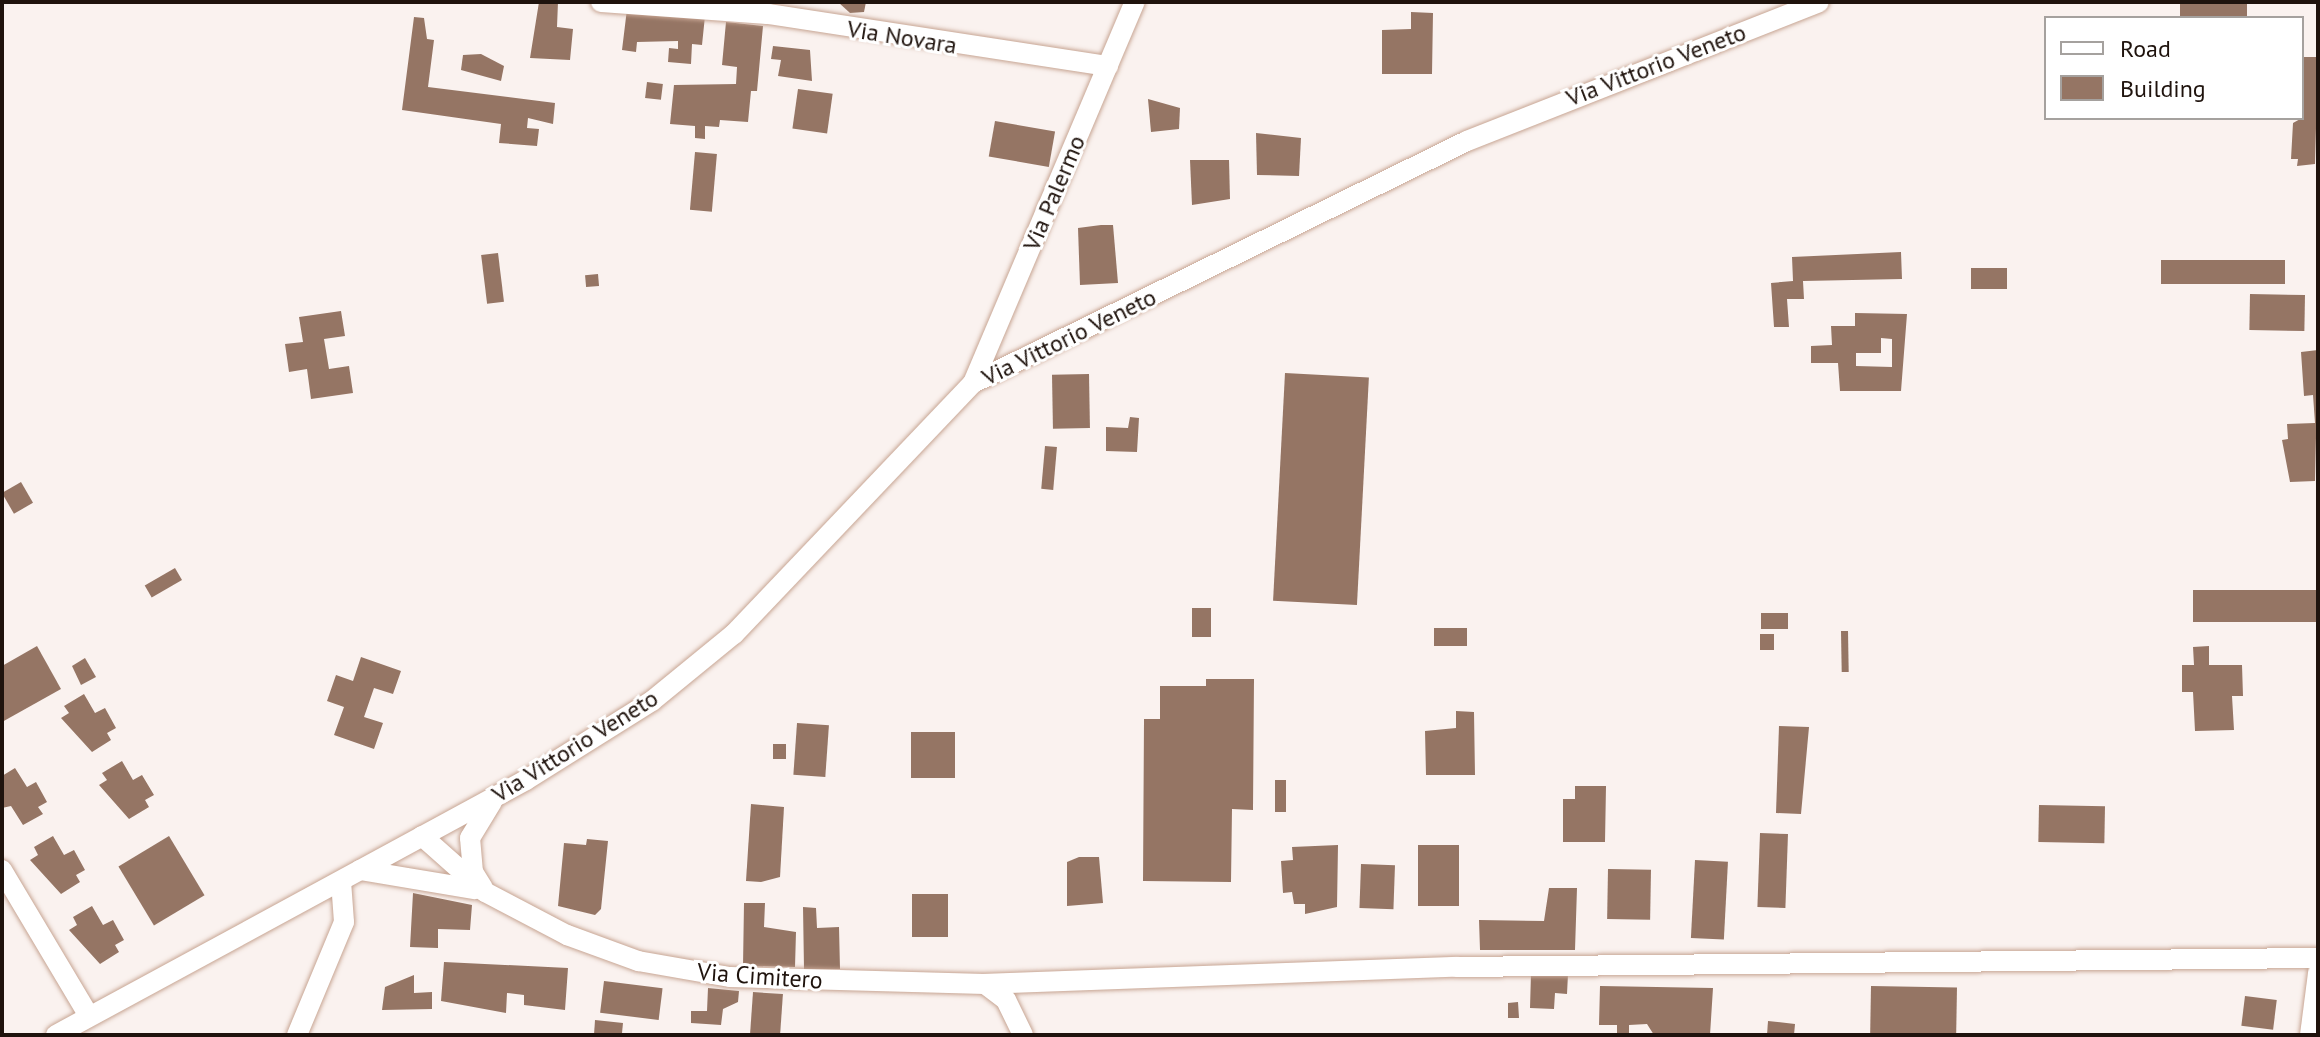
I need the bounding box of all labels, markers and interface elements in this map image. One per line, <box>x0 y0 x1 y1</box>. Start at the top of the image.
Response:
street label: Via Novara <box>845 14 959 60</box>
legend <box>2044 16 2304 120</box>
street label: Via Vittorio Veneto <box>1561 17 1751 113</box>
text: Road <box>2120 33 2171 64</box>
text: Building <box>2120 73 2206 104</box>
street label: Via Palermo <box>1017 131 1091 255</box>
street label: Via Vittorio Veneto <box>977 282 1161 392</box>
street label: Via Vittorio Veneto <box>486 683 664 809</box>
street label: Via Cimitero <box>696 957 824 995</box>

